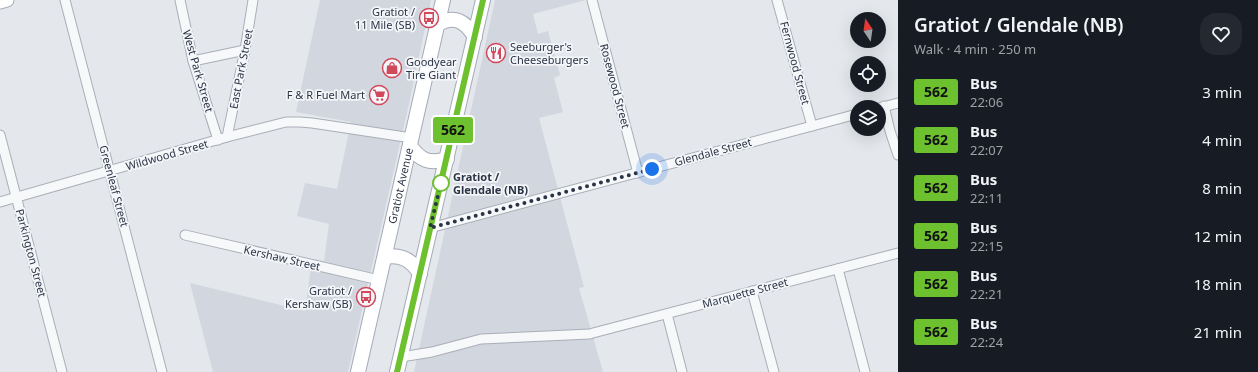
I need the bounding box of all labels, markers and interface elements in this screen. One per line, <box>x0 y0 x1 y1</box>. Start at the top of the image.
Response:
place label: Gratiot / 11 Mile (SB) <box>355 4 415 32</box>
bus stop icon: Gratiot / 11 Mile (SB) <box>418 7 440 29</box>
north arrow <box>850 12 886 48</box>
map controls <box>850 12 886 136</box>
text: Gratiot / Glendale (NB) <box>914 12 1124 38</box>
button: heart <box>1200 13 1242 55</box>
street label: Fernwood Street <box>777 20 814 106</box>
street label: West Park Street <box>180 28 217 114</box>
street label: East Park Street <box>225 28 256 110</box>
place label: Seeburger's Cheeseburgers <box>510 39 588 67</box>
text: Walk · 4 min · 250 m <box>914 40 1036 58</box>
restaurant icon: Seeburger's Cheeseburgers <box>485 42 507 64</box>
street label: Rosewood Street <box>597 42 634 130</box>
place label: Goodyear Tire Giant <box>406 54 457 82</box>
button: locate <box>850 56 886 92</box>
shop icon: Goodyear Tire Giant <box>381 57 403 79</box>
text: Bus <box>970 73 997 93</box>
text: 562 <box>924 82 948 101</box>
text: 3 min <box>1202 82 1242 102</box>
supermarket icon: F & R Fuel Mart <box>368 84 390 106</box>
place label: F & R Fuel Mart <box>287 87 365 102</box>
text: 22:06 <box>970 93 1003 111</box>
button: layers <box>850 100 886 136</box>
line badge: 562 <box>430 117 476 143</box>
text: 562 <box>441 120 465 139</box>
text: Bus <box>970 121 997 141</box>
text: 562 <box>924 130 948 149</box>
text: 4 min <box>1202 130 1242 150</box>
street label: Glendale Street <box>673 134 753 169</box>
street label: Wildwood Street <box>124 136 210 173</box>
text: 22:07 <box>970 141 1003 159</box>
street label: Greenleaf Street <box>96 143 133 228</box>
street label: Gratiot Avenue <box>384 146 416 225</box>
your location <box>642 159 662 179</box>
place label: Gratiot / Glendale (NB) <box>453 169 528 197</box>
text: Bus <box>970 169 997 189</box>
marker: Gratiot / Glendale (NB) <box>432 174 450 192</box>
text: 562 <box>924 178 948 197</box>
text: 8 min <box>1202 178 1242 198</box>
text: 22:11 <box>970 189 1003 207</box>
street label: Parkington Street <box>13 207 50 299</box>
text: Bus <box>970 217 997 237</box>
text: 562 <box>924 226 948 245</box>
text: 12 min <box>1194 226 1242 246</box>
text: 22:15 <box>970 237 1003 255</box>
street label: Kershaw Street <box>242 241 322 274</box>
text: Bus <box>970 265 997 285</box>
street label: Marquette Street <box>700 274 789 311</box>
text: 562 <box>924 274 948 293</box>
text: 18 min <box>1194 274 1242 294</box>
place label: Gratiot / Kershaw (SB) <box>285 283 352 311</box>
text: 22:21 <box>970 285 1003 303</box>
bus stop icon: Gratiot / Kershaw (SB) <box>355 286 377 308</box>
text: Bus <box>970 313 997 333</box>
text: 562 <box>924 322 948 341</box>
text: 21 min <box>1194 322 1242 342</box>
text: 22:24 <box>970 333 1003 351</box>

